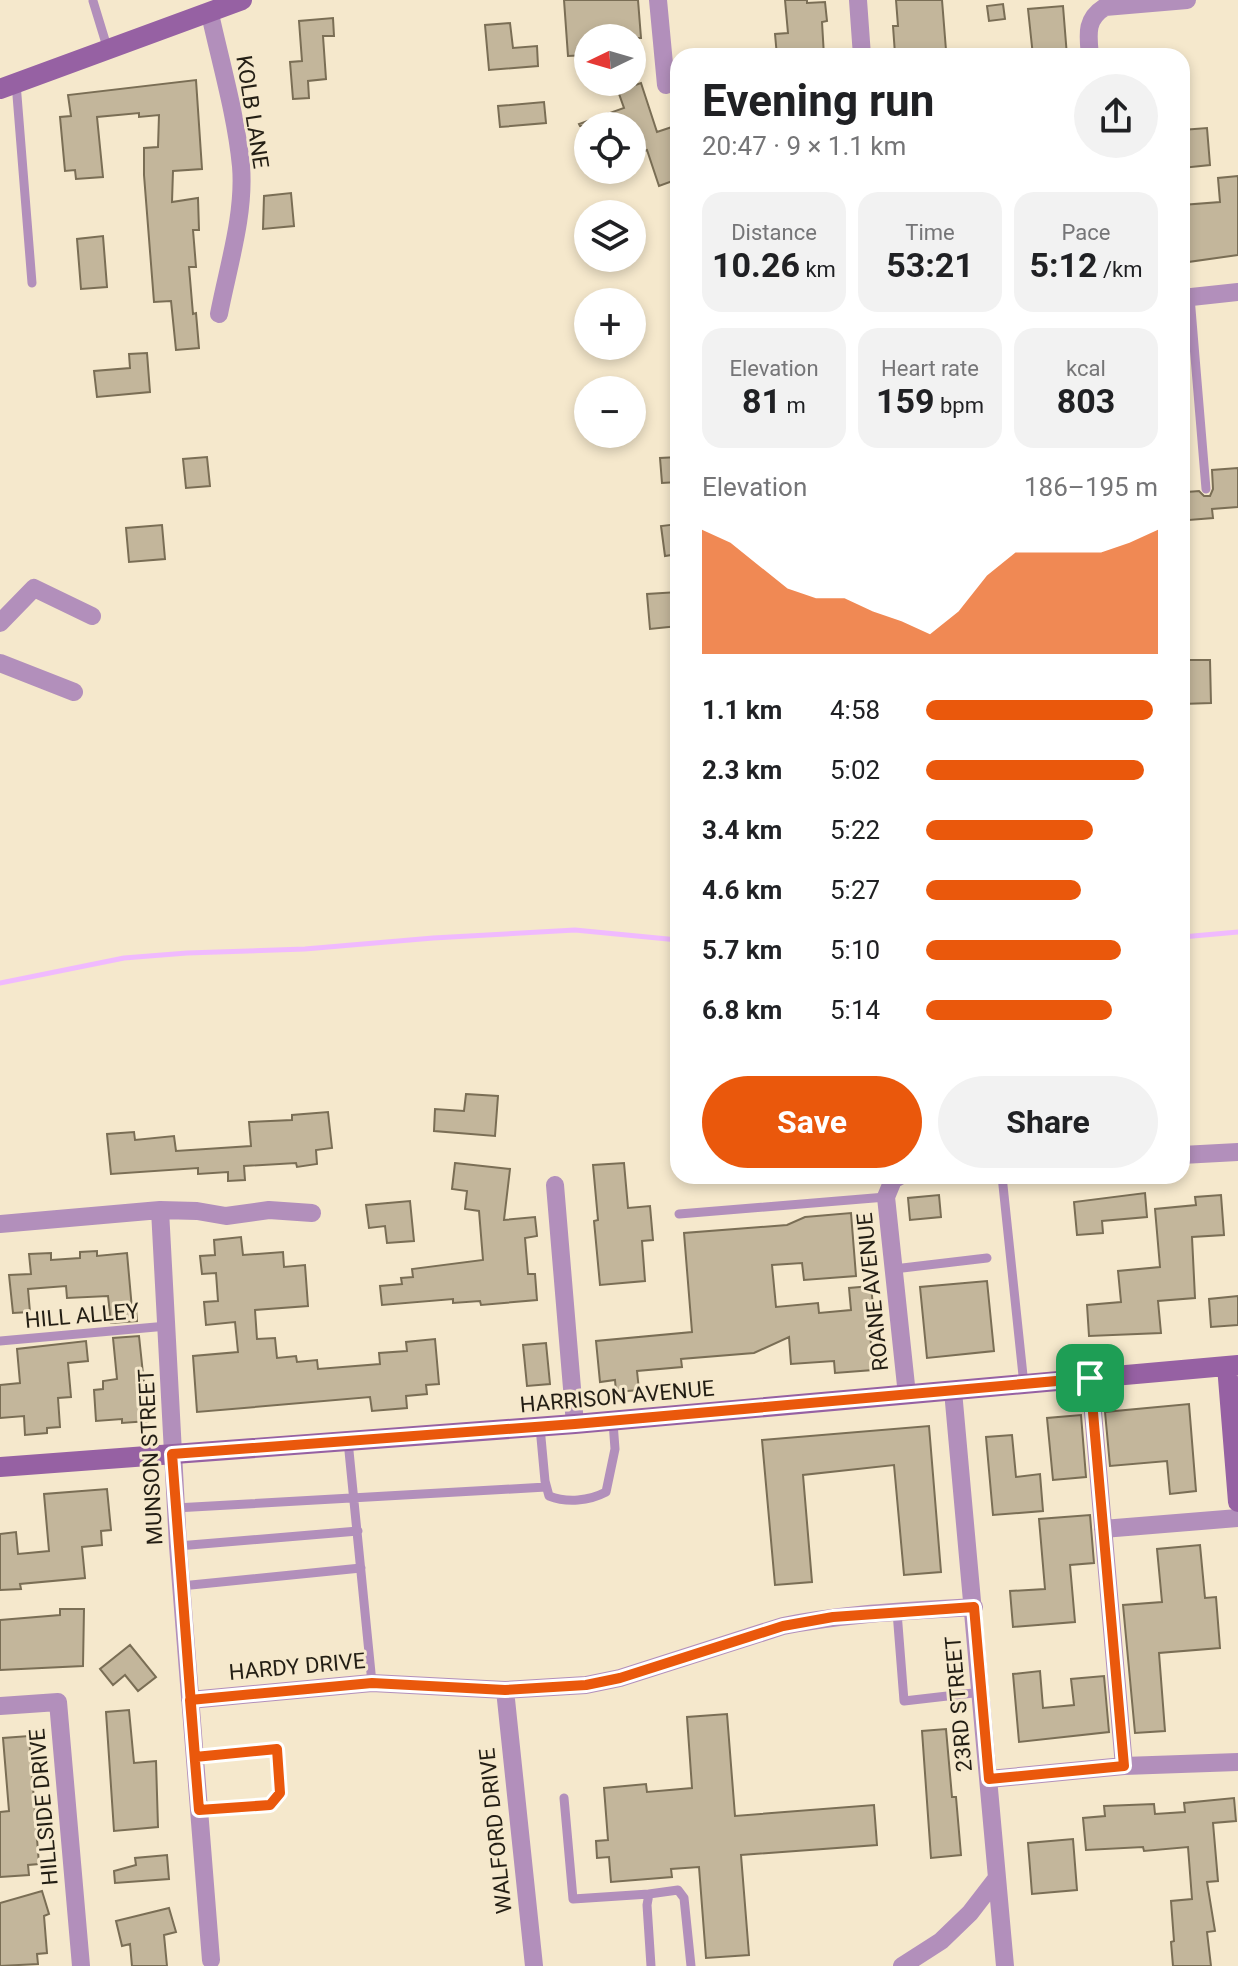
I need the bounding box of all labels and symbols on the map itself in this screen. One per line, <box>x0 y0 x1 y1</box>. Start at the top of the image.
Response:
north arrow <box>574 24 646 96</box>
street label: KOLB LANE <box>231 54 274 170</box>
street label: ROANE AVENUE <box>852 1212 893 1372</box>
street label: HILL ALLEY <box>24 1298 141 1333</box>
pin <box>1056 1344 1124 1412</box>
street label: MUNSON STREET <box>133 1368 168 1546</box>
street label: HARRISON AVENUE <box>519 1376 715 1417</box>
street label: 23RD STREET <box>940 1635 977 1773</box>
street label: HARDY DRIVE <box>228 1648 366 1685</box>
street label: HILLSIDE DRIVE <box>24 1728 63 1886</box>
street label: WALFORD DRIVE <box>474 1747 517 1915</box>

